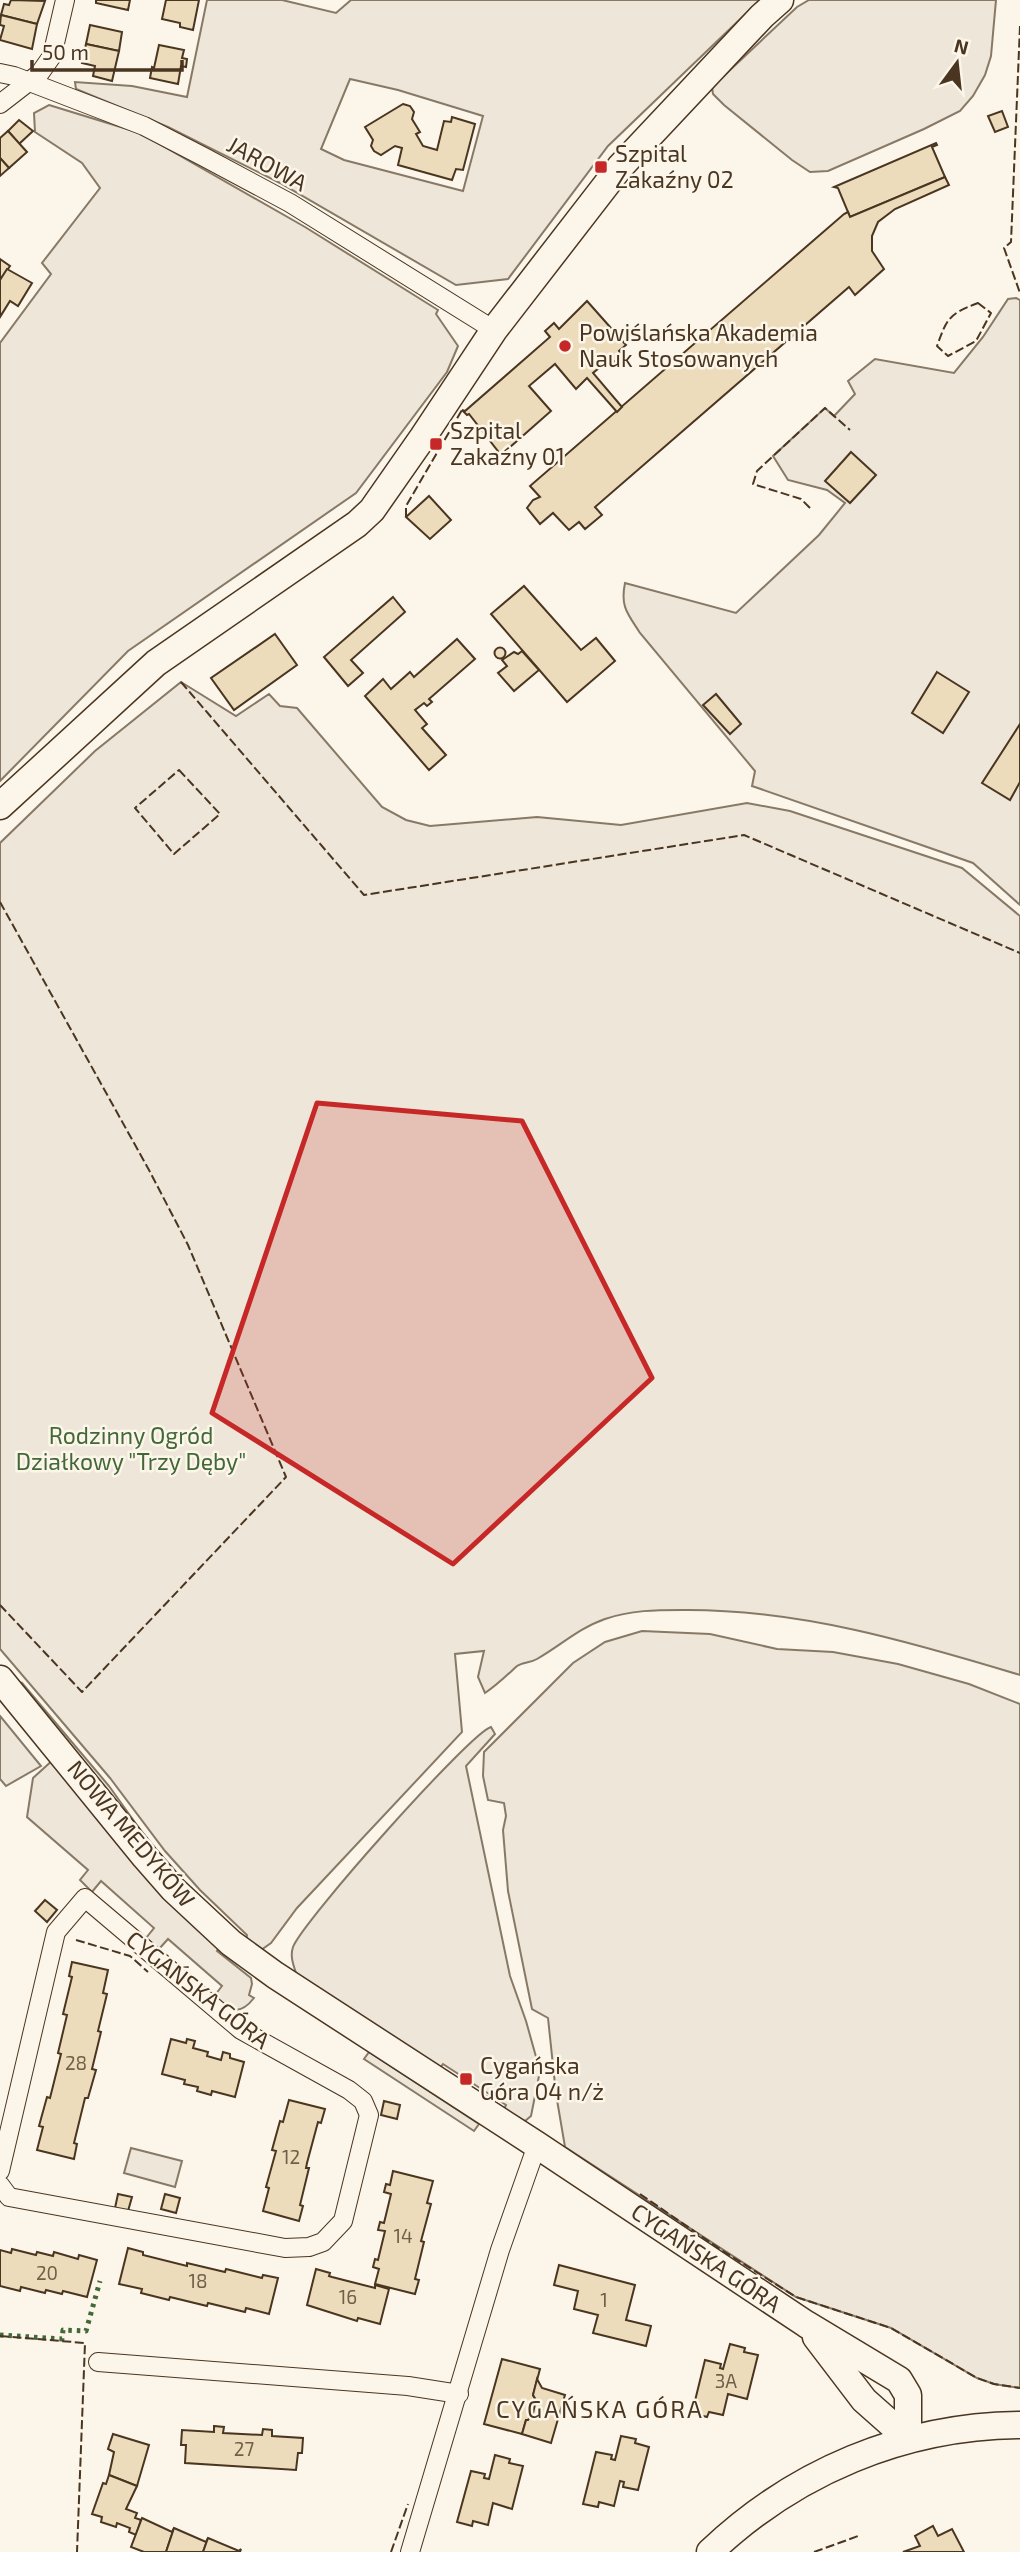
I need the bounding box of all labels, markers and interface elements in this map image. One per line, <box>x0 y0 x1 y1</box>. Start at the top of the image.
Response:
scale bar <box>32 28 182 72</box>
north arrow <box>922 28 992 98</box>
text: N <box>952 33 971 59</box>
text: 50 m <box>42 39 89 64</box>
street label: JAROWA <box>223 130 313 197</box>
place label: Szpital Zakaźny 02 <box>615 139 734 193</box>
marker: Szpital Zakaźny 02 <box>593 159 609 175</box>
place label: Powiślańska Akademia Nauk Stosowanych <box>579 318 818 372</box>
marker: Powiślańska Akademia Nauk Stosowanych <box>557 338 573 354</box>
place label: Szpital Zakaźny 01 <box>450 416 565 470</box>
marker: Szpital Zakaźny 01 <box>428 436 444 452</box>
park label: Rodzinny Ogród Działkowy "Trzy Dęby" <box>16 1421 246 1475</box>
street label: NOWA MEDYKÓW <box>62 1754 201 1913</box>
street label: CYGAŃSKA GÓRA <box>121 1924 277 2054</box>
house number: 28 <box>65 2051 87 2074</box>
place label: Cygańska Góra 04 n/ż <box>480 2051 604 2105</box>
marker: Cygańska Góra 04 n/ż <box>458 2071 474 2087</box>
house number: 12 <box>282 2145 300 2168</box>
street label: CYGAŃSKA GÓRA <box>626 2197 787 2318</box>
house number: 14 <box>393 2224 413 2247</box>
house number: 20 <box>36 2261 58 2284</box>
house number: 18 <box>188 2269 208 2292</box>
house number: 16 <box>339 2285 357 2308</box>
house number: 1 <box>600 2288 608 2311</box>
house number: 3A <box>715 2369 737 2392</box>
district label: CYGAŃSKA GÓRA <box>496 2394 704 2423</box>
house number: 27 <box>234 2437 254 2460</box>

